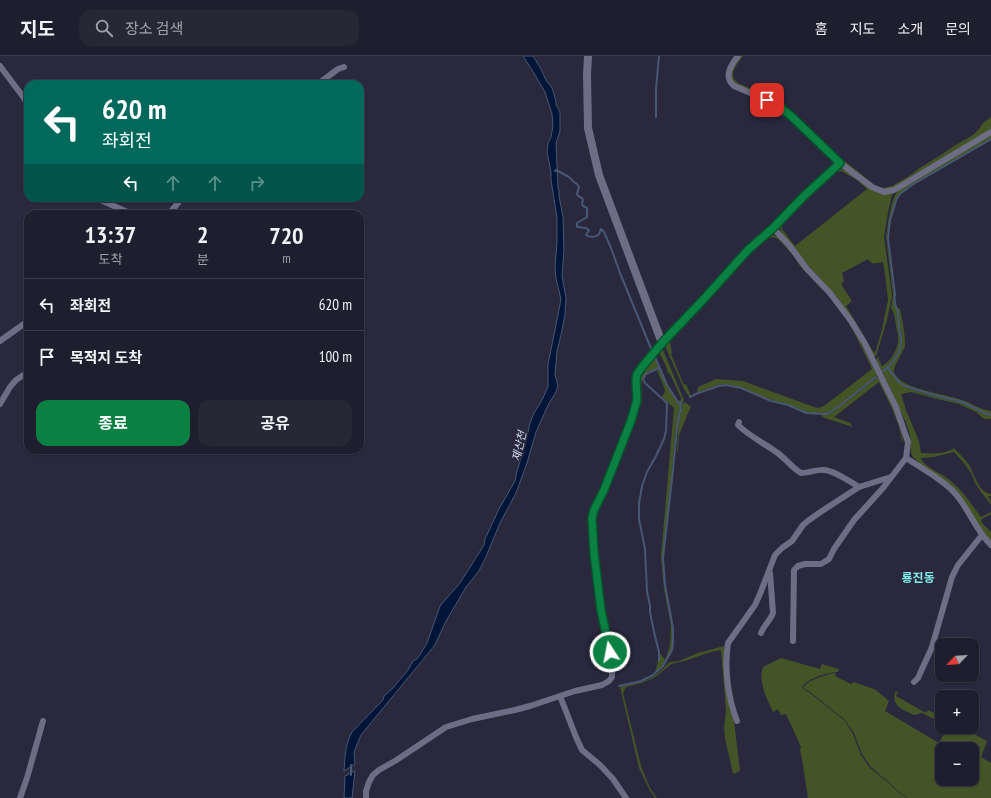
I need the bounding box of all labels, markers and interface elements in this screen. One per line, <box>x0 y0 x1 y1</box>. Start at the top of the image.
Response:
search box <box>79 10 359 46</box>
text: 지도 <box>20 17 55 41</box>
icon: search <box>93 17 115 39</box>
text: 장소 검색 <box>125 19 183 38</box>
text: 홈 <box>815 20 828 38</box>
text: 지도 <box>850 20 875 38</box>
text: 소개 <box>897 20 923 38</box>
text: 문의 <box>945 20 971 38</box>
pin <box>750 83 784 117</box>
icon: arrive <box>756 89 778 111</box>
text: 620 m <box>102 90 166 127</box>
icon: left <box>36 96 88 148</box>
text: 좌회전 <box>102 129 152 152</box>
icon: left <box>120 172 142 194</box>
icon: ahead <box>162 172 184 194</box>
icon: ahead <box>204 172 226 194</box>
icon: right <box>246 172 268 194</box>
text: 13:37 <box>84 219 136 250</box>
text: 2 <box>197 219 208 250</box>
text: 720 <box>269 220 304 251</box>
text: m <box>282 250 291 267</box>
text: 도착 <box>98 251 122 268</box>
text: 분 <box>197 251 209 268</box>
icon: left <box>36 294 58 316</box>
text: 620 m <box>319 295 352 314</box>
text: 좌회전 <box>70 296 111 315</box>
icon: arrive <box>36 346 58 368</box>
text: 100 m <box>319 347 352 366</box>
text: 목적지 도착 <box>70 348 142 367</box>
button: 종료 <box>36 400 190 446</box>
button: 공유 <box>198 400 352 446</box>
water label: 제산천 <box>509 428 530 462</box>
district label: 룡진동 <box>901 570 935 585</box>
position arrow <box>589 631 631 673</box>
north arrow <box>935 638 979 682</box>
map controls <box>935 638 979 786</box>
button: + <box>935 690 979 734</box>
button: − <box>935 742 979 786</box>

